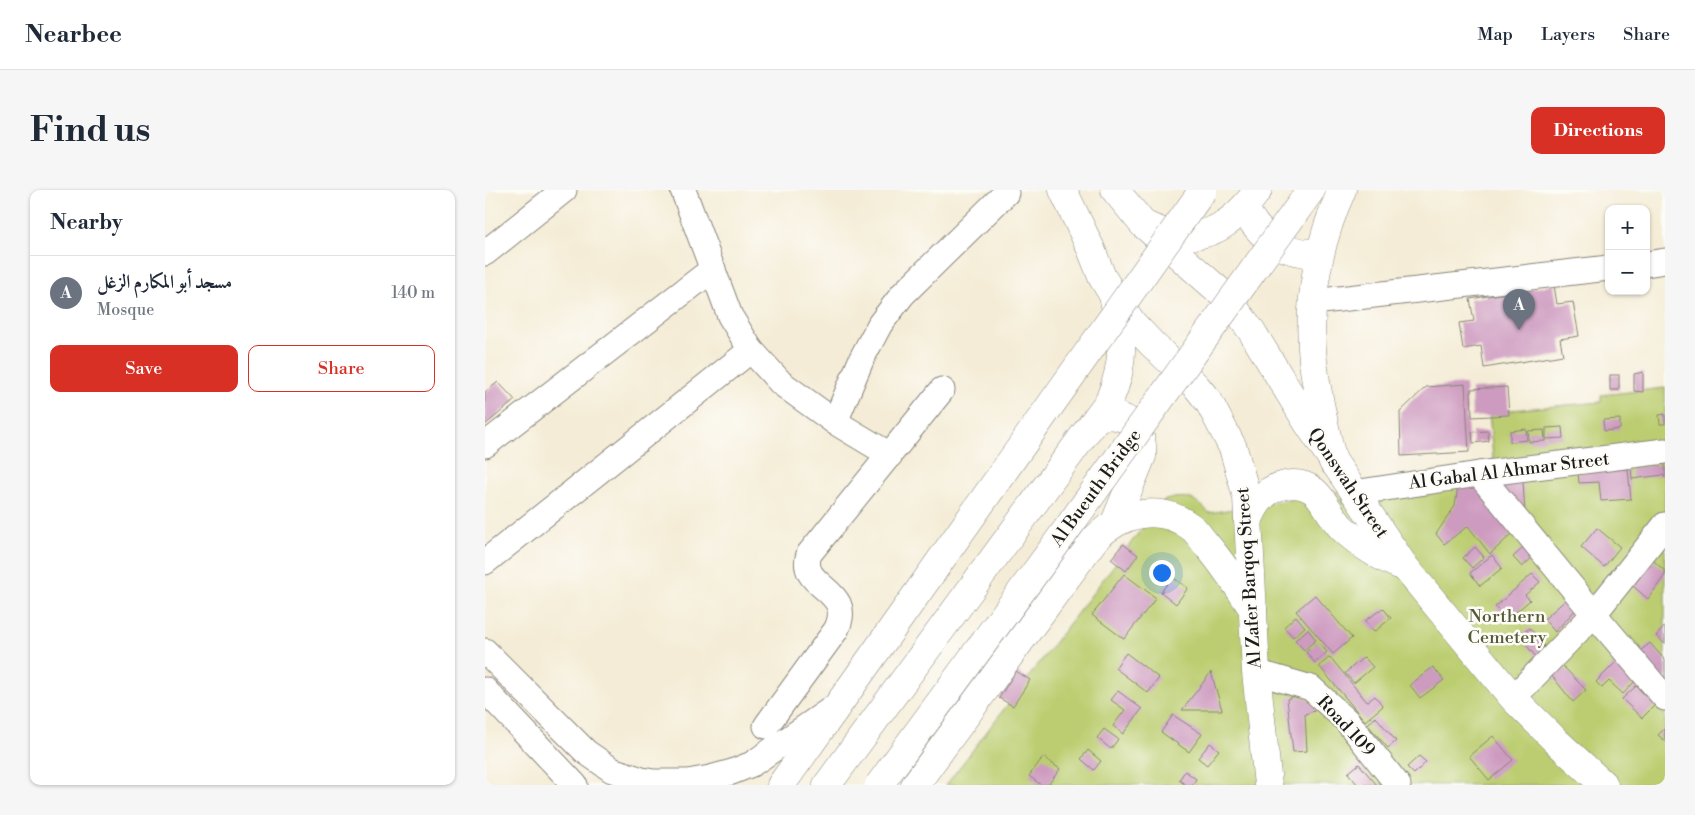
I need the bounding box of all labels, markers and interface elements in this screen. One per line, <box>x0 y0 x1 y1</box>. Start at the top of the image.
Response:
text: Nearbee <box>25 20 122 50</box>
text: Map <box>1478 23 1513 46</box>
text: Layers <box>1541 23 1595 46</box>
text: Share <box>1623 23 1670 46</box>
button: Directions <box>1531 107 1665 154</box>
text: Find us <box>30 109 150 152</box>
map controls <box>1605 205 1650 295</box>
button: + <box>1605 205 1650 250</box>
text: Nearby <box>50 210 123 236</box>
button: − <box>1605 250 1650 295</box>
text: مسجد أبو المكارم الزغل <box>97 270 232 294</box>
text: A <box>60 283 72 303</box>
text: 140 m <box>391 283 435 303</box>
pin: A <box>1503 289 1535 330</box>
text: Mosque <box>97 300 154 320</box>
button: Save <box>50 345 238 392</box>
button: Share <box>248 345 435 392</box>
street label: Qonswah Street <box>1303 423 1394 543</box>
street label: Al Bueuth Bridge <box>1045 425 1146 552</box>
street label: Al Gabal Al Ahmar Street <box>1406 447 1611 495</box>
street label: Al Zafer Barqoq Street <box>1231 486 1267 671</box>
your location <box>1149 560 1175 586</box>
park label: Northern Cemetery <box>1468 605 1547 649</box>
street label: Road 109 <box>1312 691 1380 762</box>

